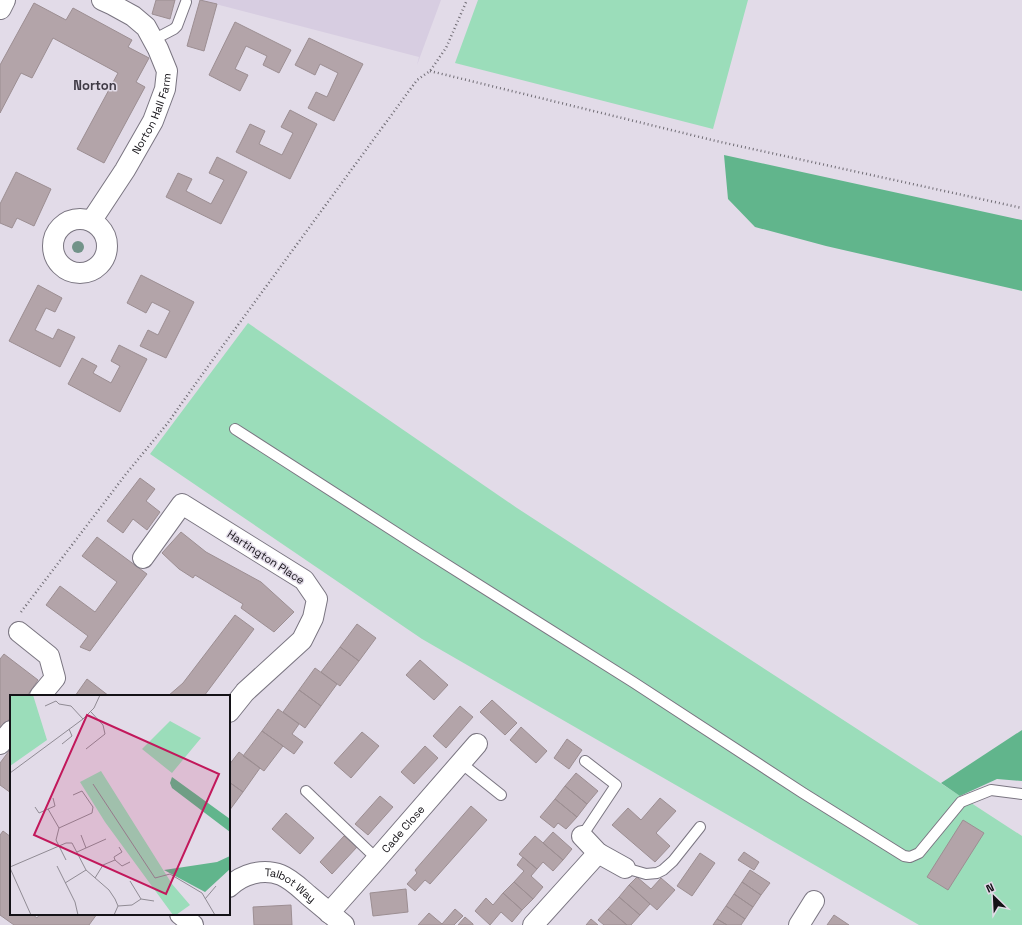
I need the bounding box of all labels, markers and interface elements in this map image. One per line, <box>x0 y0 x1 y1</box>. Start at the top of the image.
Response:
street label: Norton Hall Farm <box>129 72 174 157</box>
district label: Norton <box>73 77 117 94</box>
street label: Hartington Place <box>225 527 307 587</box>
inset map <box>10 695 230 915</box>
street label: Cade Close <box>379 802 428 856</box>
street label: Talbot Way <box>264 865 319 906</box>
north arrow <box>974 877 1014 917</box>
text: N <box>984 880 996 896</box>

